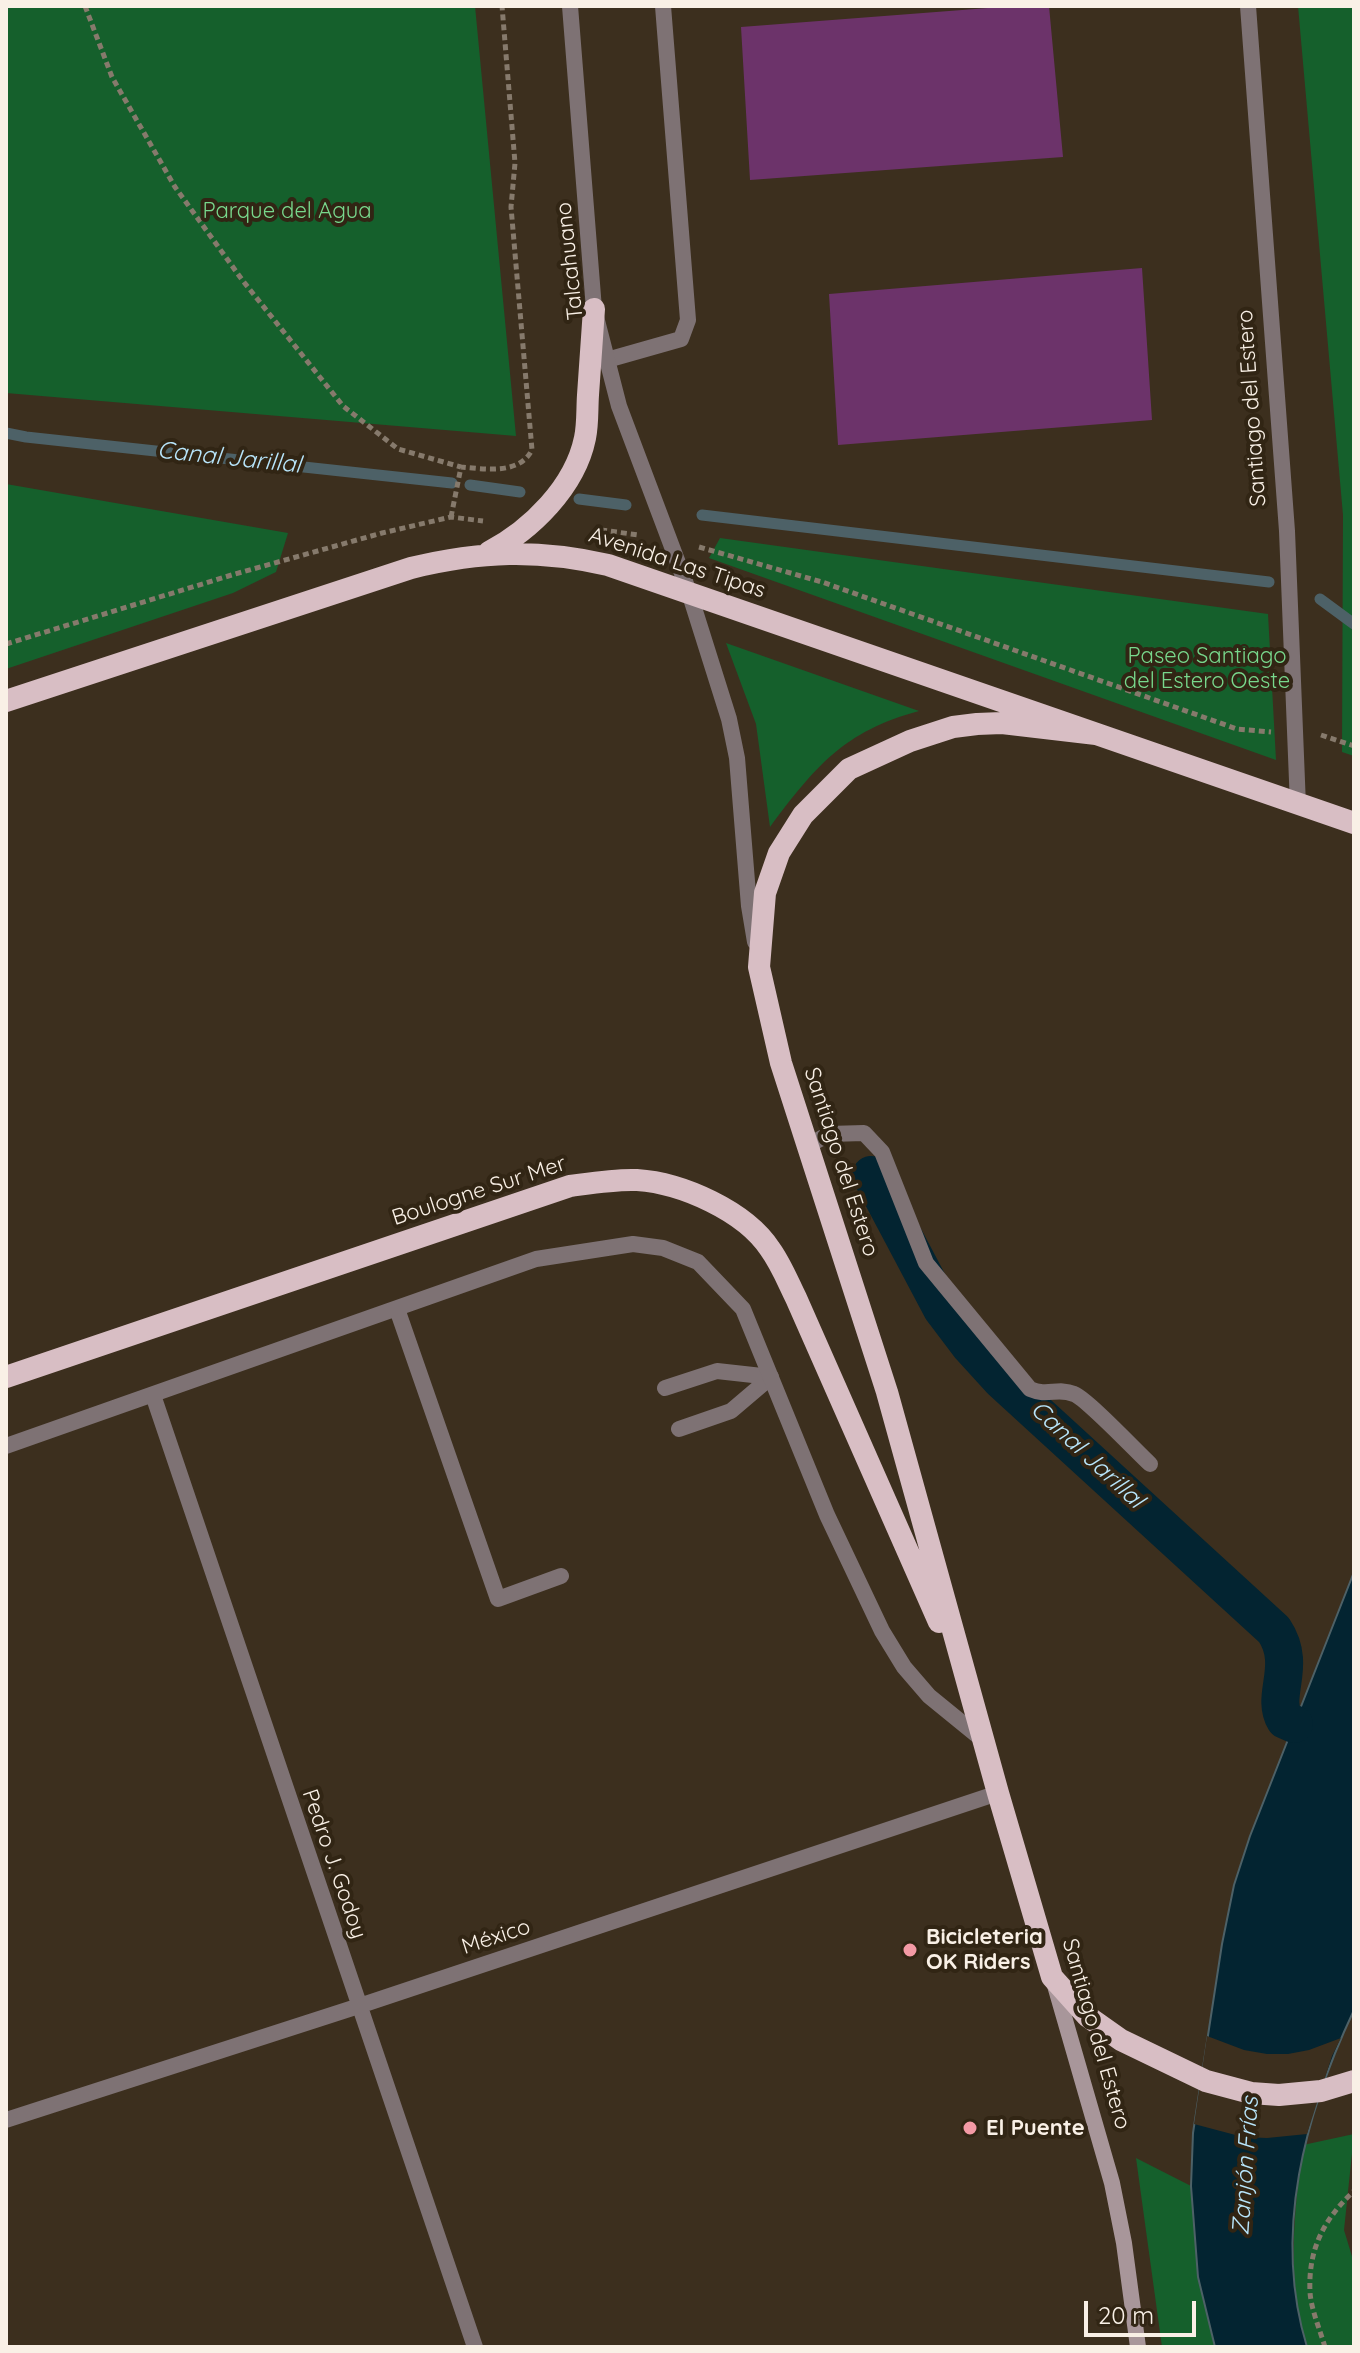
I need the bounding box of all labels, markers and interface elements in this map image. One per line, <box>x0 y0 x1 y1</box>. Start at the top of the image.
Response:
park label: Parque del Agua <box>202 198 372 224</box>
street label: Talcahuano <box>551 201 589 321</box>
street label: Santiago del Estero <box>1232 309 1272 507</box>
water label: Canal Jarillal <box>156 436 302 480</box>
street label: Avenida Las Tipas <box>585 522 769 604</box>
park label: Paseo Santiago del Estero Oeste <box>1124 643 1290 694</box>
street label: Santiago del Estero <box>798 1064 884 1260</box>
street label: Boulogne Sur Mer <box>389 1150 569 1232</box>
water label: Canal Jarillal <box>1024 1395 1150 1515</box>
street label: Pedro J. Godoy <box>296 1786 372 1942</box>
street label: México <box>458 1914 534 1960</box>
place label: Bicicleteria OK Riders <box>926 1924 1043 1976</box>
street label: Santiago del Estero <box>1056 1936 1136 2132</box>
marker: Bicicleteria OK Riders <box>901 1941 919 1959</box>
water label: Zanjón Frías <box>1227 2096 1265 2236</box>
place label: El Puente <box>986 2115 1085 2141</box>
marker: El Puente <box>961 2119 979 2137</box>
scale bar <box>1088 2285 1200 2335</box>
text: 20 m <box>1098 2300 1154 2330</box>

